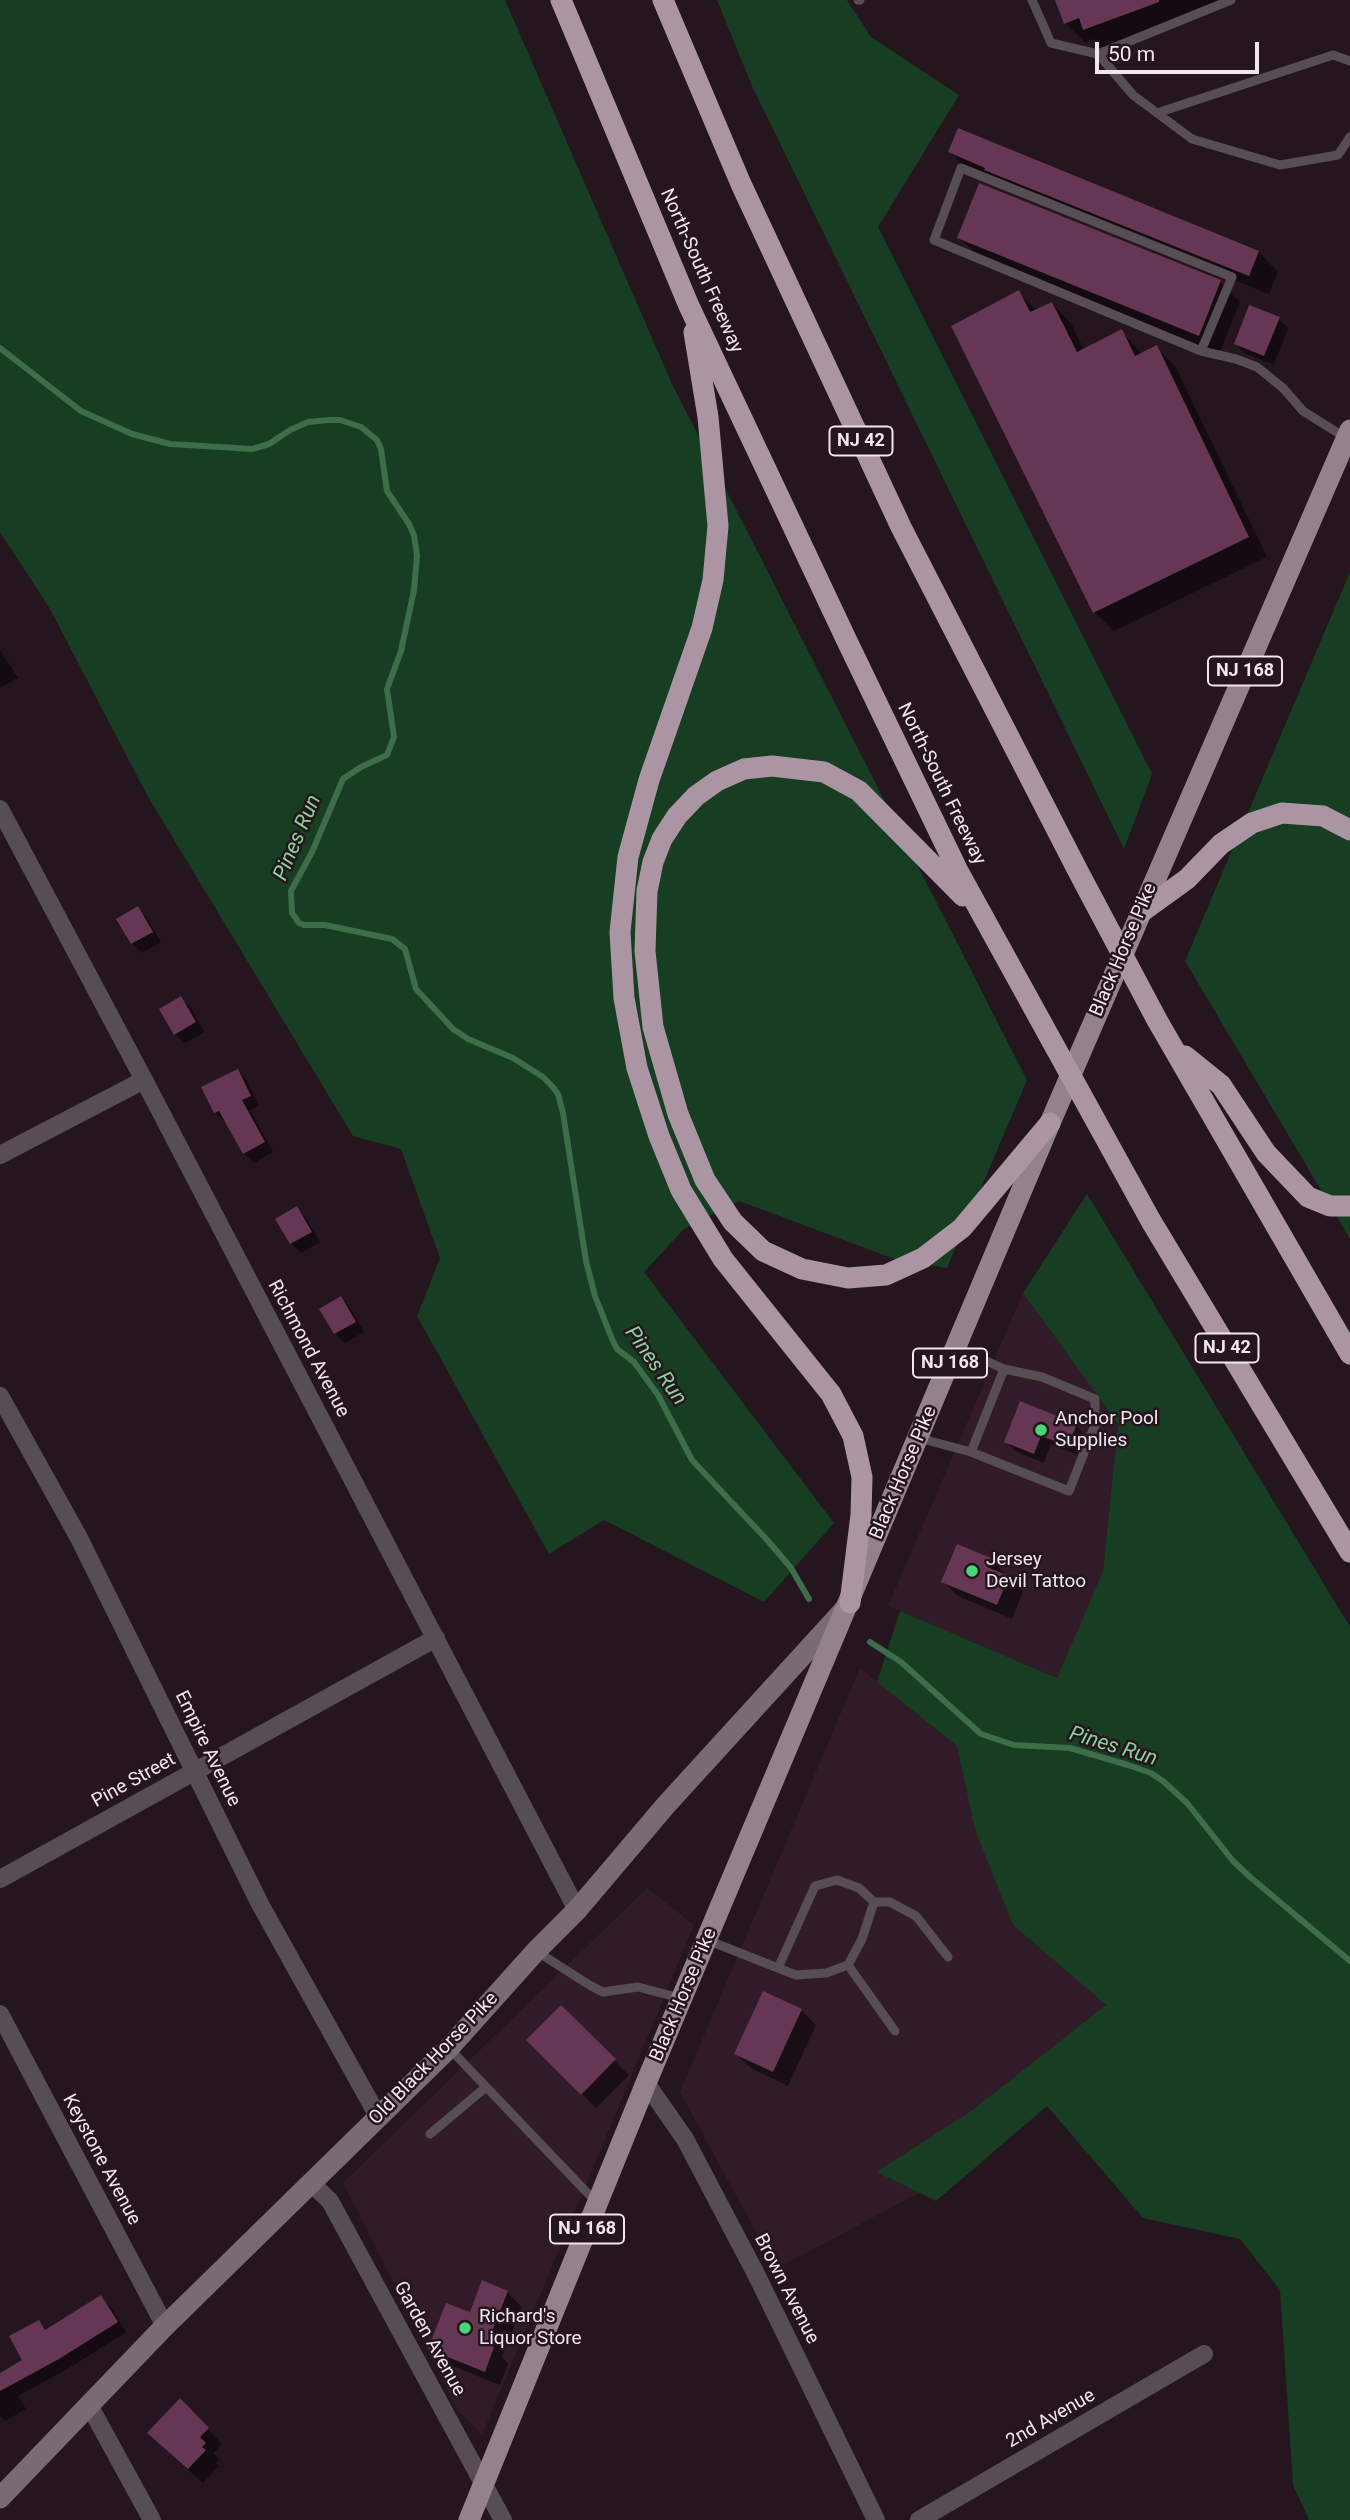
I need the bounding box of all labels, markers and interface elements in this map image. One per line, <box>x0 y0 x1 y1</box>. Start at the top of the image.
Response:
scale bar <box>1098 28 1262 72</box>
text: 50 m <box>1108 42 1155 66</box>
street label: North-South Freeway <box>655 185 747 357</box>
road number: NJ 42 <box>830 426 892 456</box>
road number: NJ 168 <box>1208 656 1282 686</box>
street label: North-South Freeway <box>892 699 990 869</box>
water label: Pines Run <box>269 791 327 885</box>
street label: Black Horse Pike <box>1086 880 1162 1020</box>
street label: Richmond Avenue <box>262 1276 354 1422</box>
water label: Pines Run <box>619 1322 691 1410</box>
road number: NJ 42 <box>1196 1334 1258 1363</box>
road number: NJ 168 <box>913 1348 987 1378</box>
street label: Black Horse Pike <box>866 1403 942 1543</box>
place label: Anchor Pool Supplies <box>1055 1408 1158 1452</box>
marker: Anchor Pool Supplies <box>1033 1422 1049 1438</box>
place label: Jersey Devil Tattoo <box>986 1549 1086 1593</box>
marker: Jersey Devil Tattoo <box>964 1563 980 1579</box>
street label: Empire Avenue <box>169 1687 245 1811</box>
water label: Pines Run <box>1066 1722 1160 1772</box>
street label: Pine Street <box>88 1749 180 1813</box>
street label: Black Horse Pike <box>646 1925 722 2065</box>
street label: Old Black Horse Pike <box>365 1988 503 2130</box>
street label: Keystone Avenue <box>57 2091 145 2229</box>
road number: NJ 168 <box>550 2214 624 2244</box>
street label: Brown Avenue <box>748 2230 824 2348</box>
street label: Garden Avenue <box>388 2278 470 2400</box>
place label: Richard's Liquor Store <box>479 2306 582 2350</box>
marker: Richard's Liquor Store <box>457 2320 473 2336</box>
street label: 2nd Avenue <box>1003 2384 1099 2454</box>

